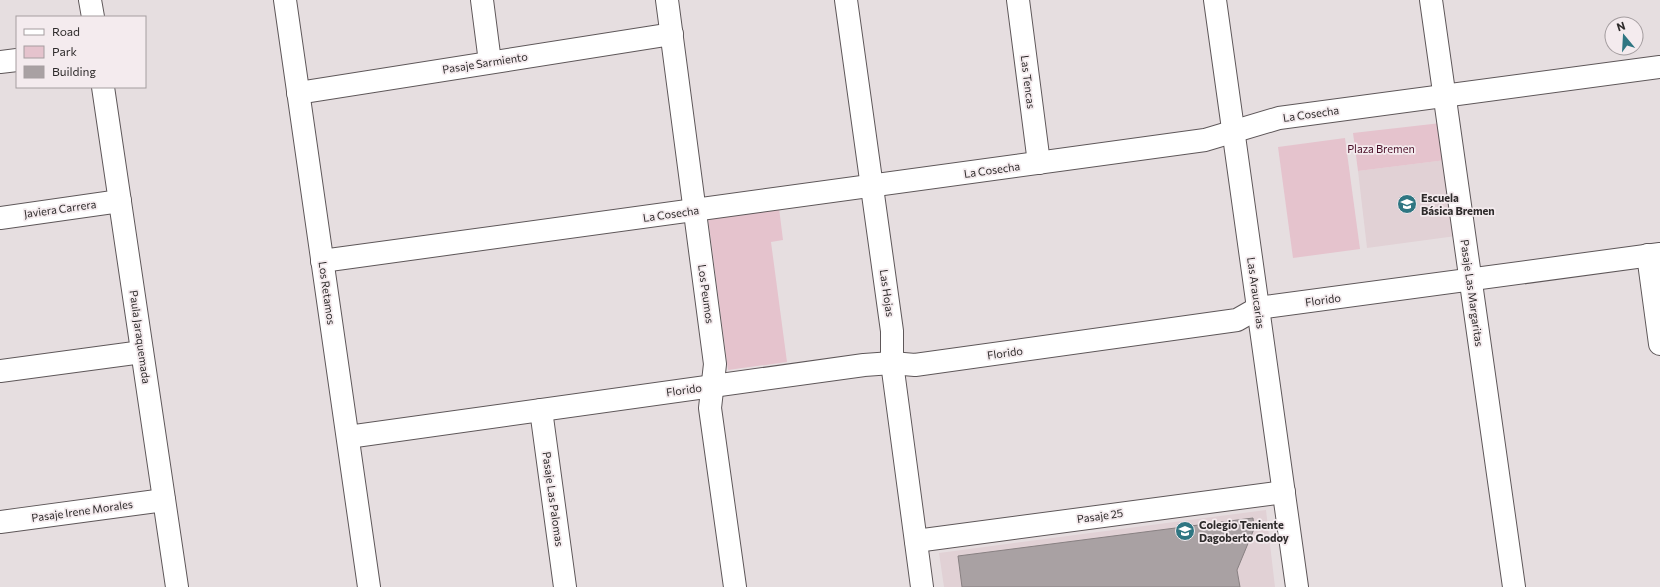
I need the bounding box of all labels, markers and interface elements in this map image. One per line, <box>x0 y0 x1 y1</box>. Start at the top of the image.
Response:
legend <box>16 16 146 88</box>
north arrow <box>1604 16 1644 56</box>
text: N <box>1615 19 1627 33</box>
text: Road <box>52 24 80 38</box>
text: Park <box>52 44 78 58</box>
street label: Pasaje Sarmiento <box>441 49 529 76</box>
street label: Las Tencas <box>1019 55 1038 109</box>
text: Building <box>52 64 96 78</box>
street label: La Cosecha <box>1282 103 1340 124</box>
park label: Plaza Bremen <box>1347 142 1415 155</box>
street label: La Cosecha <box>963 159 1021 180</box>
place label: Escuela Básica Bremen <box>1421 191 1495 217</box>
school or university icon: Escuela Básica Bremen <box>1396 193 1418 215</box>
street label: Javiera Carrera <box>23 197 97 221</box>
street label: La Cosecha <box>642 203 700 224</box>
street label: Pasaje Las Margaritas <box>1459 239 1486 347</box>
street label: Las Araucarias <box>1245 256 1268 330</box>
street label: Los Retamos <box>317 260 338 325</box>
street label: Los Peumos <box>696 264 717 324</box>
street label: Las Hojas <box>878 268 897 317</box>
street label: Paula Jaraquemada <box>127 289 153 385</box>
street label: Florido <box>1304 291 1342 308</box>
street label: Florido <box>986 344 1024 361</box>
street label: Florido <box>665 381 703 398</box>
street label: Pasaje Las Palomas <box>540 451 567 547</box>
street label: Pasaje Irene Morales <box>30 497 133 524</box>
street label: Pasaje 25 <box>1076 506 1124 525</box>
place label: Colegio Teniente Dagoberto Godoy <box>1199 518 1289 544</box>
school or university icon: Colegio Teniente Dagoberto Godoy <box>1174 520 1196 542</box>

